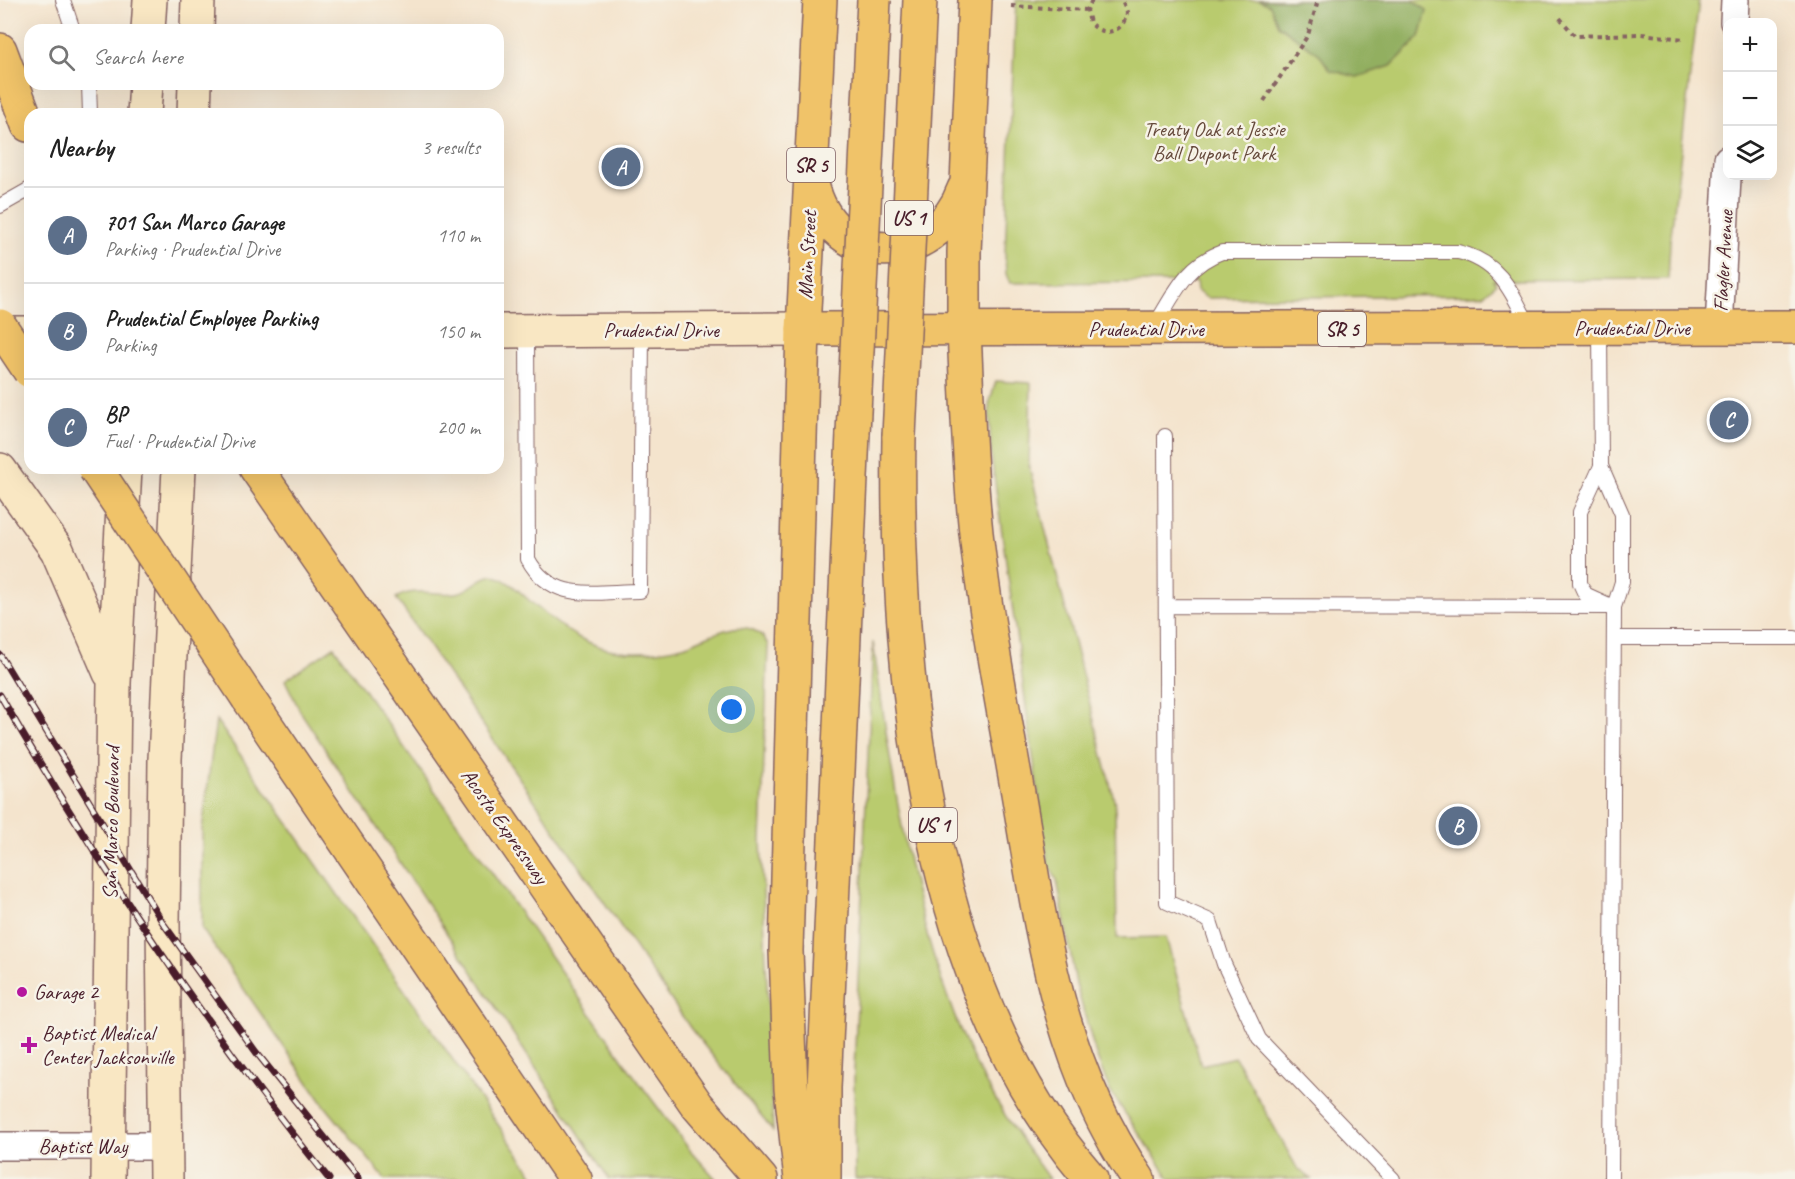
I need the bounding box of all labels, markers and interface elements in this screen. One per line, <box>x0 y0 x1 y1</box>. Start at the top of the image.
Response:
map controls <box>1723 18 1777 180</box>
button: + <box>1723 18 1777 72</box>
search box <box>24 24 504 90</box>
icon: search <box>45 41 78 74</box>
text: Search here <box>93 43 183 71</box>
button: − <box>1723 72 1777 126</box>
park label: Treaty Oak at Jessie Ball Dupont Park <box>1143 116 1287 166</box>
button: layers <box>1723 126 1777 180</box>
text: Nearby <box>48 131 113 164</box>
text: 3 results <box>421 135 480 160</box>
pin: A <box>602 144 640 190</box>
road number: SR 5 <box>787 148 835 182</box>
road number: US 1 <box>885 201 933 235</box>
street label: Main Street <box>792 208 822 300</box>
street label: Flagler Avenue <box>1707 208 1739 312</box>
text: 701 San Marco Garage <box>105 209 284 237</box>
text: A <box>62 223 73 248</box>
text: 110 m <box>437 223 480 248</box>
text: Parking · Prudential Drive <box>105 237 280 262</box>
text: Prudential Employee Parking <box>105 305 318 333</box>
road number: SR 5 <box>1318 312 1366 346</box>
street label: Prudential Drive <box>1574 315 1691 341</box>
street label: Prudential Drive <box>1088 316 1205 342</box>
street label: Prudential Drive <box>603 317 720 343</box>
text: B <box>62 319 73 344</box>
text: 150 m <box>437 319 480 344</box>
text: Parking <box>105 333 157 358</box>
pin: C <box>1710 398 1748 442</box>
text: BP <box>105 401 127 429</box>
text: C <box>63 415 72 440</box>
text: 200 m <box>437 415 480 440</box>
text: Fuel · Prudential Drive <box>105 429 255 454</box>
your location <box>717 695 746 724</box>
street label: San Marco Boulevard <box>97 742 125 900</box>
street label: Acosta Expressway <box>456 763 555 890</box>
pin: B <box>1438 804 1478 848</box>
road number: US 1 <box>909 808 957 842</box>
place label: Garage 2 <box>34 979 100 1005</box>
marker: Garage 2 <box>15 985 29 999</box>
place label: Baptist Medical Center Jacksonville <box>42 1020 175 1070</box>
marker: Baptist Medical Center Jacksonville <box>20 1036 38 1054</box>
street label: Baptist Way <box>39 1133 129 1159</box>

